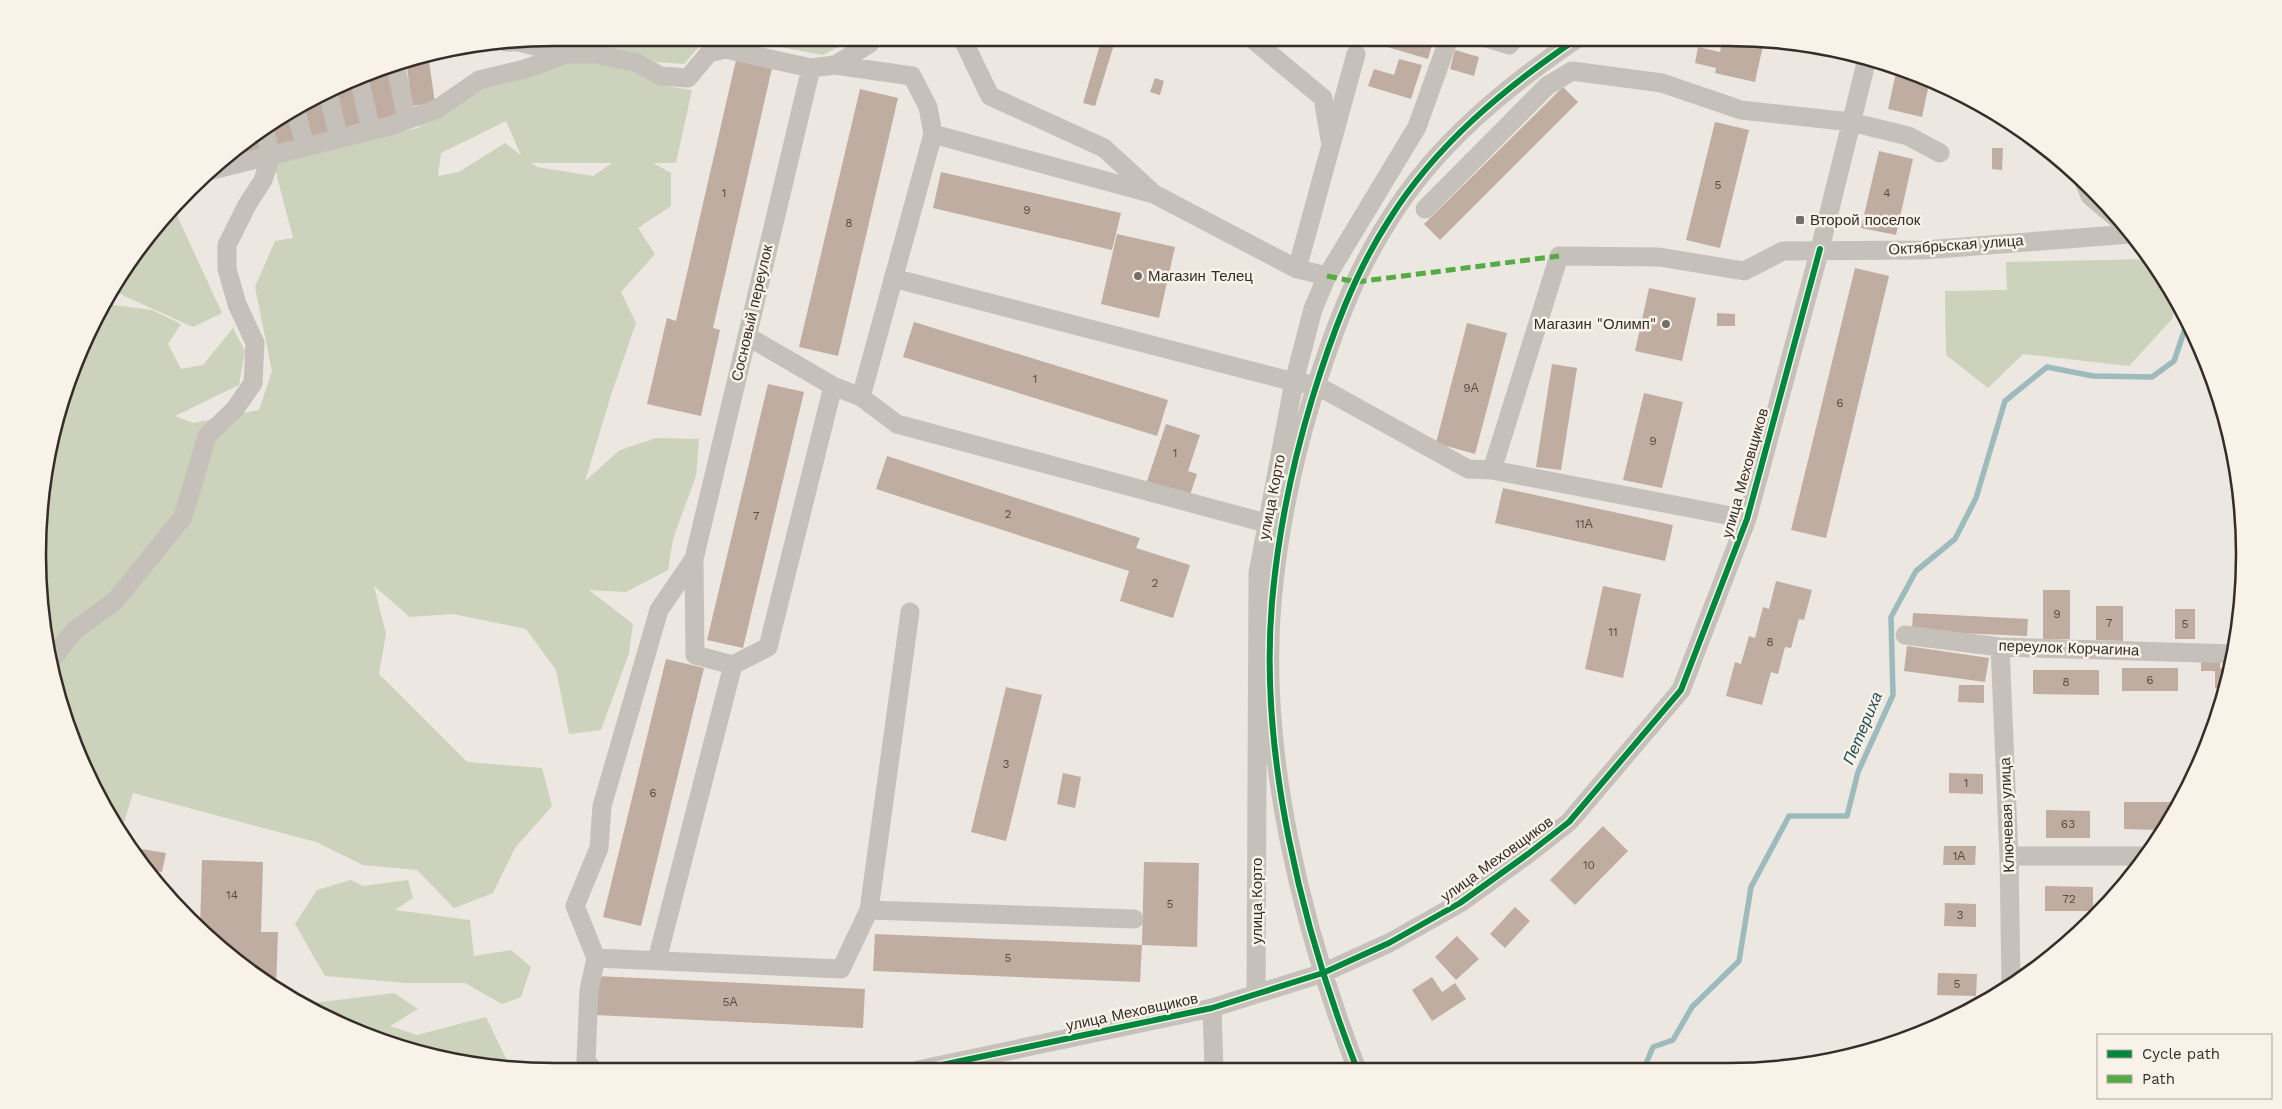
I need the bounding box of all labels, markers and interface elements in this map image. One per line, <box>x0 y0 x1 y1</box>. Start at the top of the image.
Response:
house number: 5 <box>1715 178 1722 192</box>
house number: 1 <box>722 186 726 200</box>
house number: 4 <box>1883 186 1891 200</box>
house number: 9 <box>1023 203 1031 217</box>
place label: Второй поселок <box>1810 211 1921 229</box>
marker: Второй поселок <box>1794 214 1806 226</box>
house number: 8 <box>845 216 853 230</box>
street label: Октябрьская улица <box>1888 231 2025 259</box>
street label: Сосновый переулок <box>728 243 777 383</box>
place label: Магазин Телец <box>1148 267 1253 285</box>
marker: Магазин Телец <box>1132 270 1144 282</box>
place label: Магазин "Олимп" <box>1534 315 1656 333</box>
marker: Магазин "Олимп" <box>1660 318 1672 330</box>
house number: 1 <box>1033 372 1037 386</box>
house number: 9А <box>1463 381 1479 395</box>
house number: 6 <box>1836 396 1844 410</box>
street label: улица Меховщиков <box>1718 406 1772 540</box>
house number: 9 <box>1649 434 1657 448</box>
house number: 1 <box>1173 446 1177 460</box>
street label: улица Корто <box>1255 453 1289 541</box>
house number: 2 <box>1005 507 1012 521</box>
house number: 7 <box>753 509 760 523</box>
house number: 11А <box>1575 517 1593 531</box>
house number: 2 <box>1152 576 1159 590</box>
house number: 9 <box>2053 607 2061 621</box>
house number: 7 <box>2106 616 2113 630</box>
house number: 5 <box>2182 617 2189 631</box>
house number: 11 <box>1608 625 1618 639</box>
house number: 8 <box>1766 635 1774 649</box>
street label: переулок Корчагина <box>1998 637 2140 659</box>
house number: 6 <box>2146 673 2154 687</box>
house number: 8 <box>2062 675 2070 689</box>
water label: Петериха <box>1839 689 1886 767</box>
street label: Ключевая улица <box>1996 756 2018 873</box>
house number: 3 <box>1003 757 1010 771</box>
house number: 1 <box>1964 776 1968 790</box>
house number: 6 <box>649 786 657 800</box>
street label: улица Меховщиков <box>1437 812 1557 906</box>
house number: 63 <box>2061 817 2075 831</box>
house number: 1А <box>1953 849 1965 863</box>
street label: улица Корто <box>1248 858 1266 944</box>
house number: 10 <box>1583 858 1595 872</box>
house number: 14 <box>226 888 238 902</box>
house number: 72 <box>2062 892 2076 906</box>
house number: 5 <box>1167 897 1174 911</box>
house number: 3 <box>1957 908 1964 922</box>
house number: 5 <box>1005 951 1012 965</box>
house number: 5 <box>1954 977 1961 991</box>
street label: улица Меховщиков <box>1064 989 1200 1035</box>
house number: 5А <box>723 995 738 1009</box>
legend <box>2097 1034 2272 1099</box>
text: Cycle path <box>2142 1045 2220 1063</box>
text: Path <box>2142 1070 2175 1088</box>

